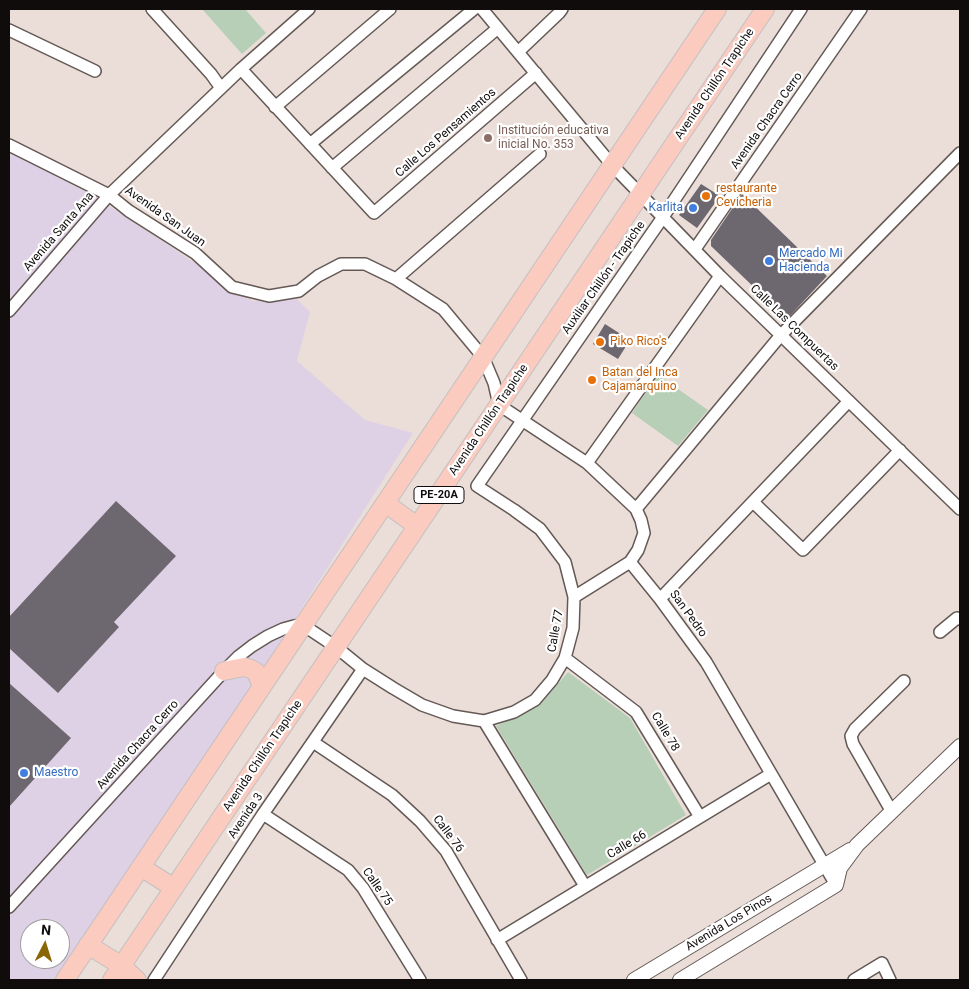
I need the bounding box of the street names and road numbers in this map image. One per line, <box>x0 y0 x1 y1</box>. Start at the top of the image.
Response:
street label: Avenida Chillón Trapiche <box>672 26 758 142</box>
street label: Avenida Chacra Cerro <box>728 70 806 172</box>
street label: Calle Los Pensamientos <box>393 85 499 181</box>
street label: Avenida San Juan <box>122 184 208 250</box>
street label: Avenida Santa Ana <box>21 189 97 275</box>
street label: Auxiliar Chillón - Trapiche <box>560 219 648 337</box>
street label: Calle Las Compuertas <box>747 282 841 374</box>
street label: Avenida Chillón Trapiche <box>446 362 532 478</box>
road number: PE-20A <box>414 486 464 504</box>
street label: San Pedro <box>666 588 710 640</box>
street label: Calle 77 <box>545 609 567 653</box>
street label: Avenida Chacra Cerro <box>94 697 182 793</box>
street label: Avenida Chillón Trapiche <box>220 698 306 814</box>
street label: Calle 78 <box>648 710 682 754</box>
street label: Avenida 3 <box>225 790 267 842</box>
street label: Calle 76 <box>429 812 467 856</box>
street label: Calle 66 <box>605 828 649 862</box>
street label: Calle 75 <box>359 865 395 909</box>
street label: Avenida Los Pinos <box>683 892 775 954</box>

